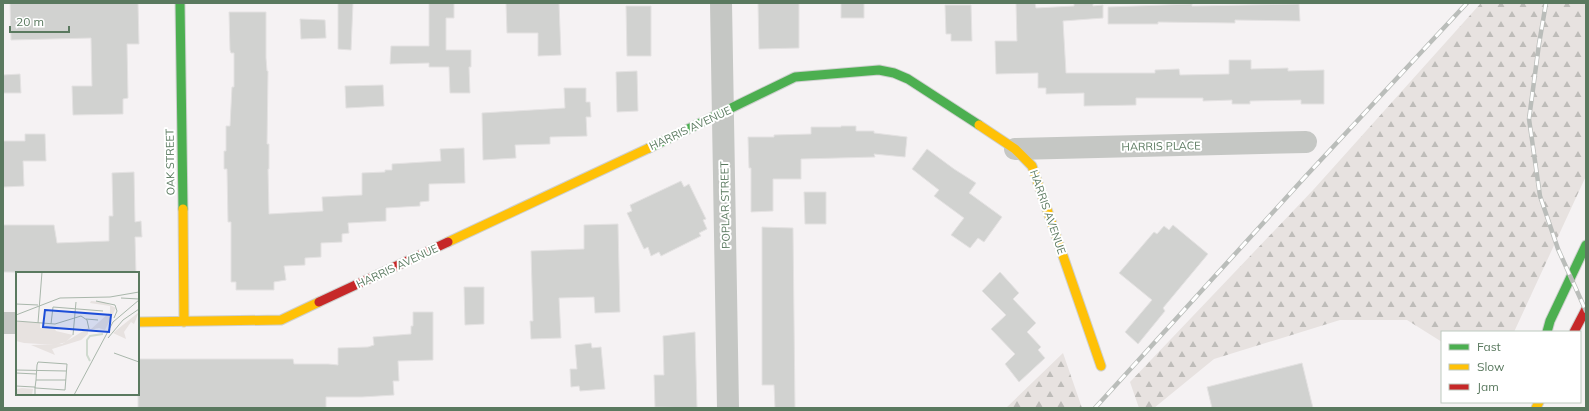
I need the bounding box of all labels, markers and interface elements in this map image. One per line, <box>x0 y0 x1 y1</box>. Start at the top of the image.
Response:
scale bar <box>10 8 69 34</box>
text: 20 m <box>16 14 44 29</box>
street label: HARRIS AVENUE <box>647 103 733 153</box>
street label: OAK STREET <box>162 128 178 195</box>
street label: HARRIS PLACE <box>1121 138 1201 154</box>
street label: POPLAR STREET <box>717 161 733 249</box>
street label: HARRIS AVENUE <box>1027 168 1069 256</box>
street label: HARRIS AVENUE <box>354 241 440 291</box>
inset map <box>16 272 139 395</box>
legend <box>1441 331 1581 403</box>
text: Fast <box>1477 339 1501 354</box>
text: Slow <box>1477 359 1505 374</box>
text: Jam <box>1477 379 1499 394</box>

